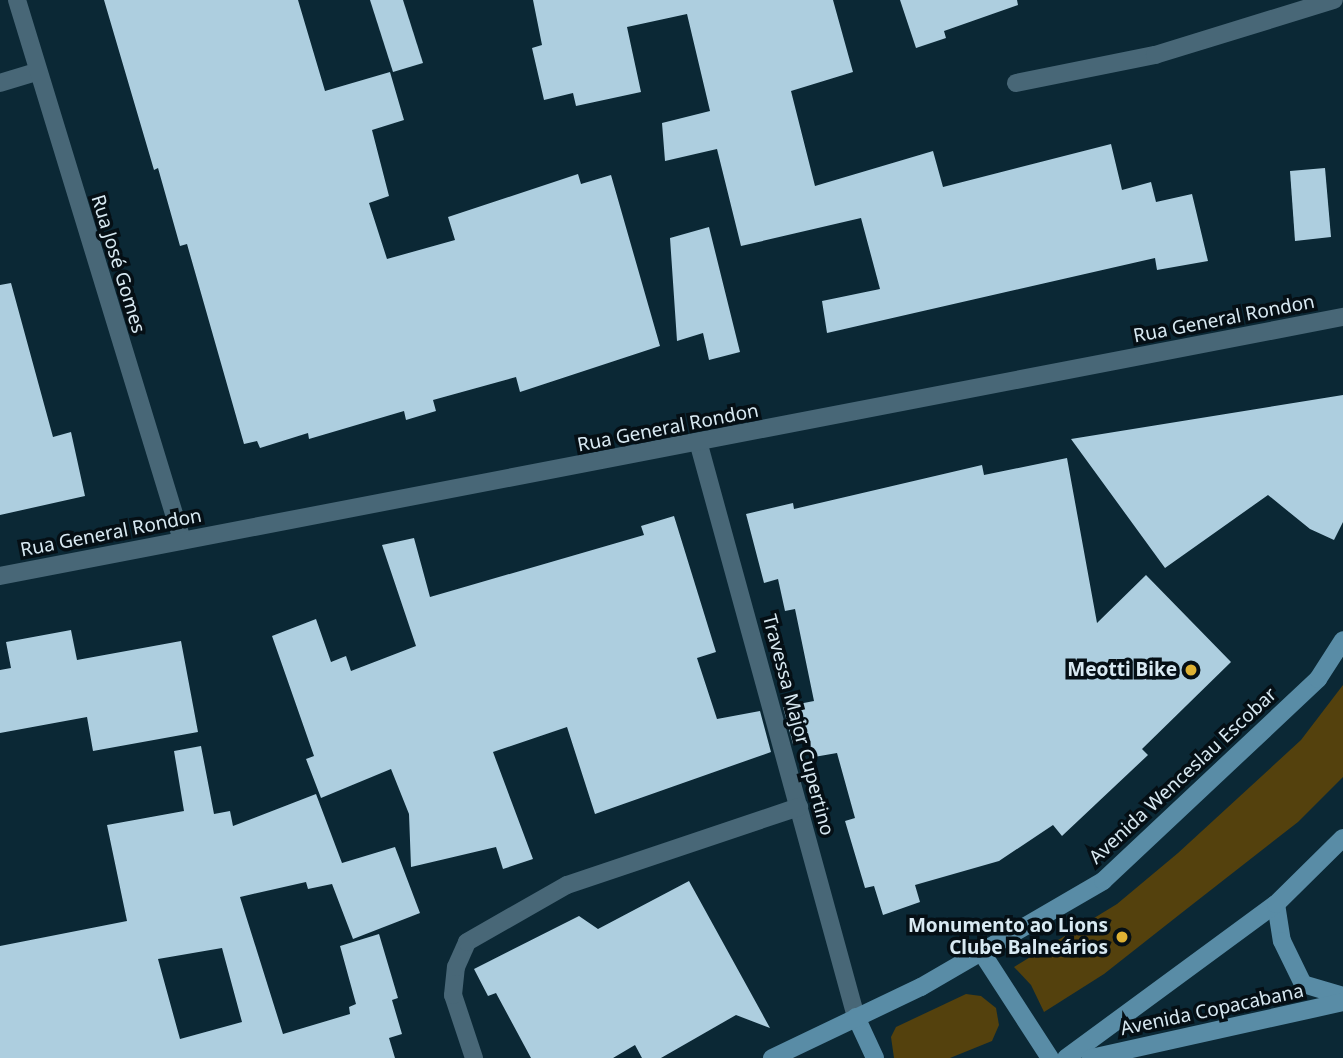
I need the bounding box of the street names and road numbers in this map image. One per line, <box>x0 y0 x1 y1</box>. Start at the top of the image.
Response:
street label: Rua José Gomes <box>86 192 150 336</box>
street label: Rua General Rondon <box>1131 290 1317 348</box>
street label: Rua General Rondon <box>575 399 761 457</box>
street label: Rua General Rondon <box>18 504 204 562</box>
street label: Travessa Major Cupertino <box>757 612 839 838</box>
street label: Avenida Wenceslau Escobar <box>1085 683 1281 869</box>
street label: Avenida Copacabana <box>1118 979 1306 1041</box>

